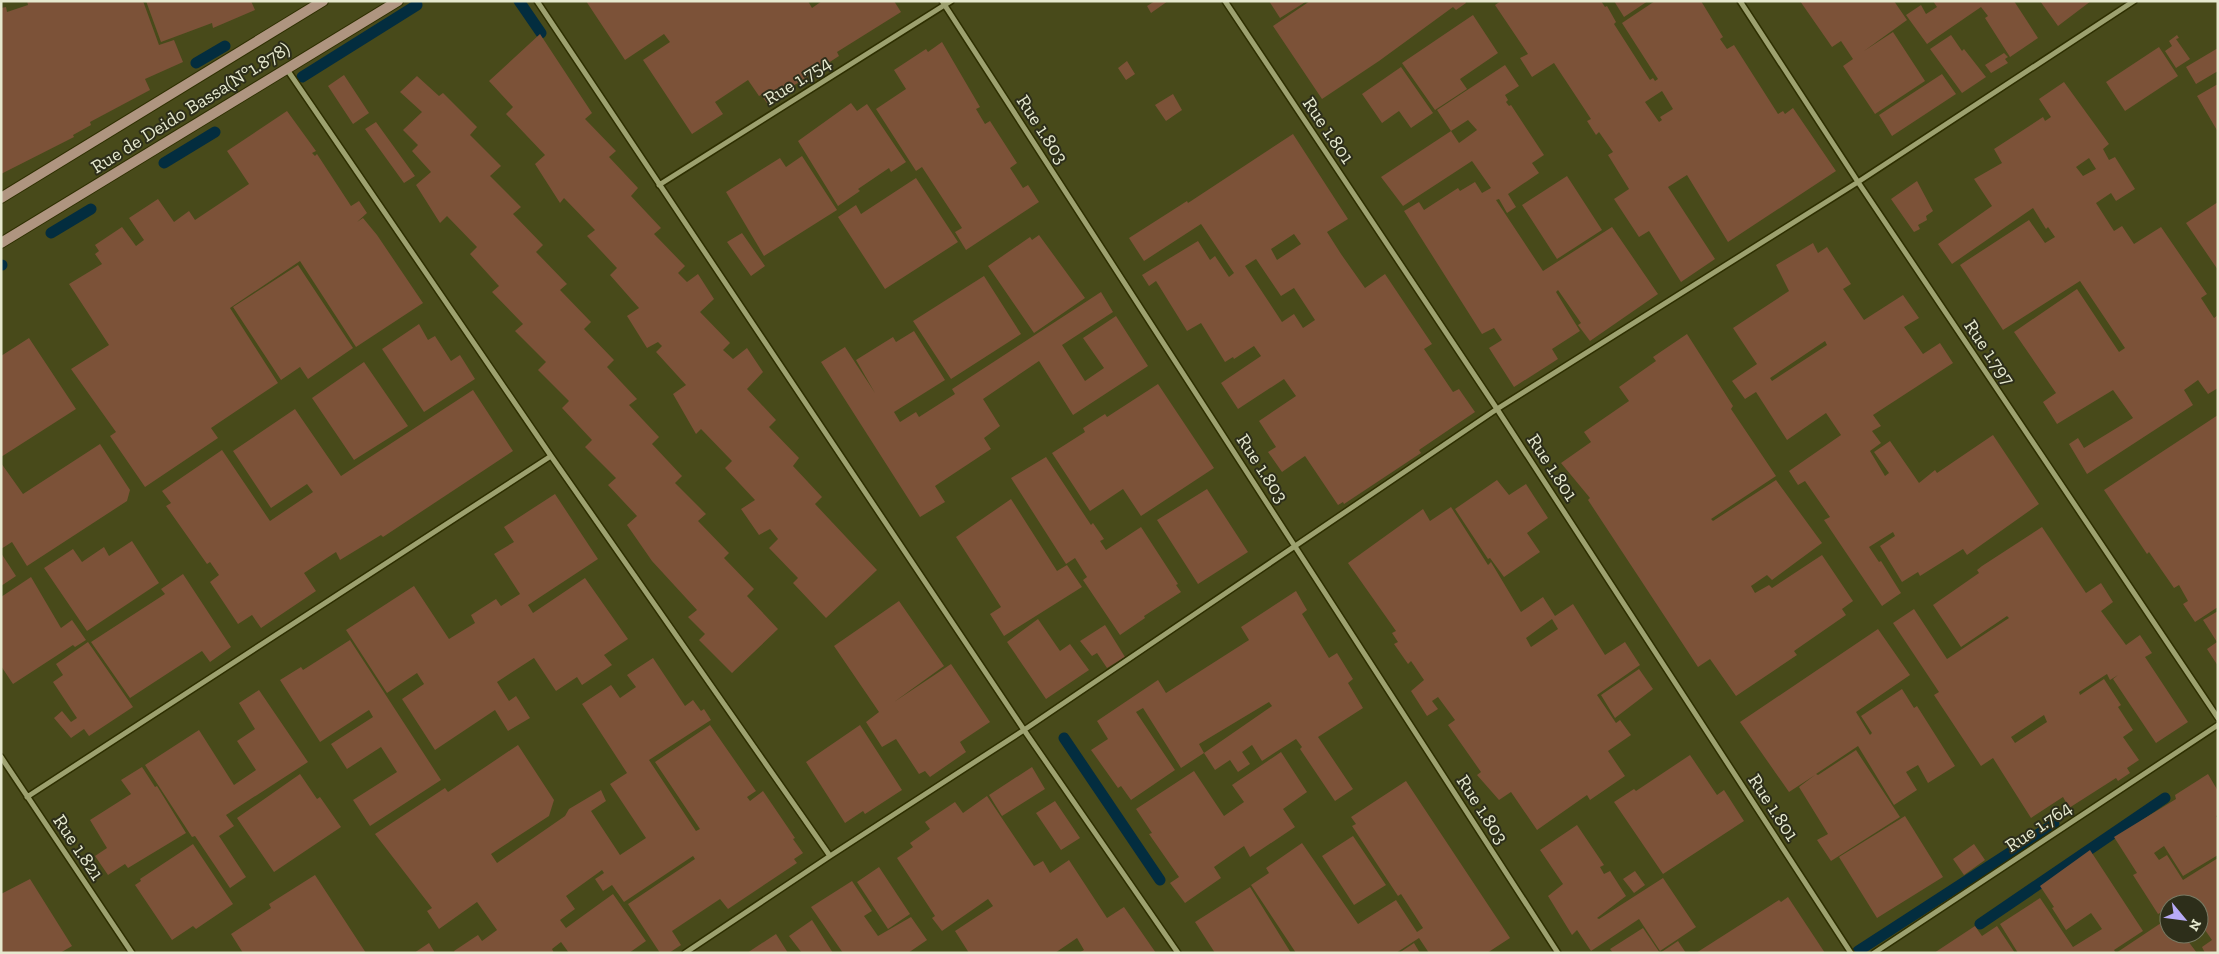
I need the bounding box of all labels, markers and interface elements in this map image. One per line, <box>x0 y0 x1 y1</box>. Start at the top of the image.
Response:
street label: Rue de Deido Bassa(N°1.878) <box>87 37 294 178</box>
street label: Rue 1.754 <box>759 51 835 110</box>
street label: Rue 1.803 <box>1012 91 1073 168</box>
street label: Rue 1.801 <box>1298 93 1359 168</box>
street label: Rue 1.797 <box>1959 315 2020 389</box>
street label: Rue 1.801 <box>1522 429 1583 505</box>
street label: Rue 1.803 <box>1232 430 1293 507</box>
street label: Rue 1.801 <box>1743 769 1804 845</box>
street label: Rue 1.803 <box>1452 771 1513 848</box>
street label: Rue 1.764 <box>2001 796 2076 857</box>
street label: Rue 1.821 <box>48 810 109 885</box>
north arrow <box>2159 894 2209 944</box>
text: N <box>2185 916 2205 934</box>

